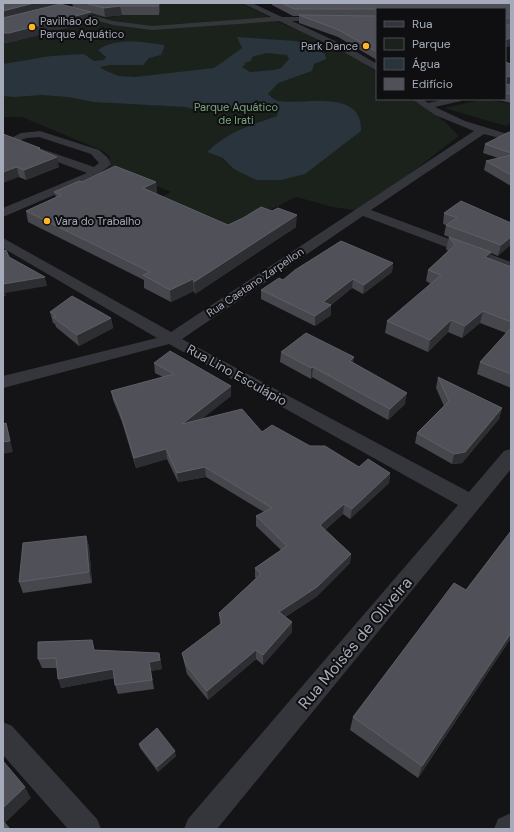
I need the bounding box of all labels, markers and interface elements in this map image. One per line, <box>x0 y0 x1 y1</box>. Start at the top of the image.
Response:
legend <box>376 8 506 100</box>
place label: Pavilhão do Parque Aquático <box>40 14 124 41</box>
text: Rua <box>412 16 433 32</box>
marker: Pavilhão do Parque Aquático <box>27 22 37 32</box>
text: Parque <box>412 36 451 52</box>
place label: Park Dance <box>301 39 358 53</box>
marker: Park Dance <box>361 41 371 51</box>
text: Água <box>412 56 440 72</box>
text: Edifício <box>412 76 453 92</box>
park label: Parque Aquático de Irati <box>194 100 278 127</box>
place label: Vara do Trabalho <box>55 214 141 228</box>
marker: Vara do Trabalho <box>42 216 52 226</box>
street label: Rua Caetano Zarpellon <box>204 244 306 320</box>
street label: Rua Lino Esculápio <box>184 340 290 410</box>
street label: Rua Moisés de Oliveira <box>293 572 417 714</box>

